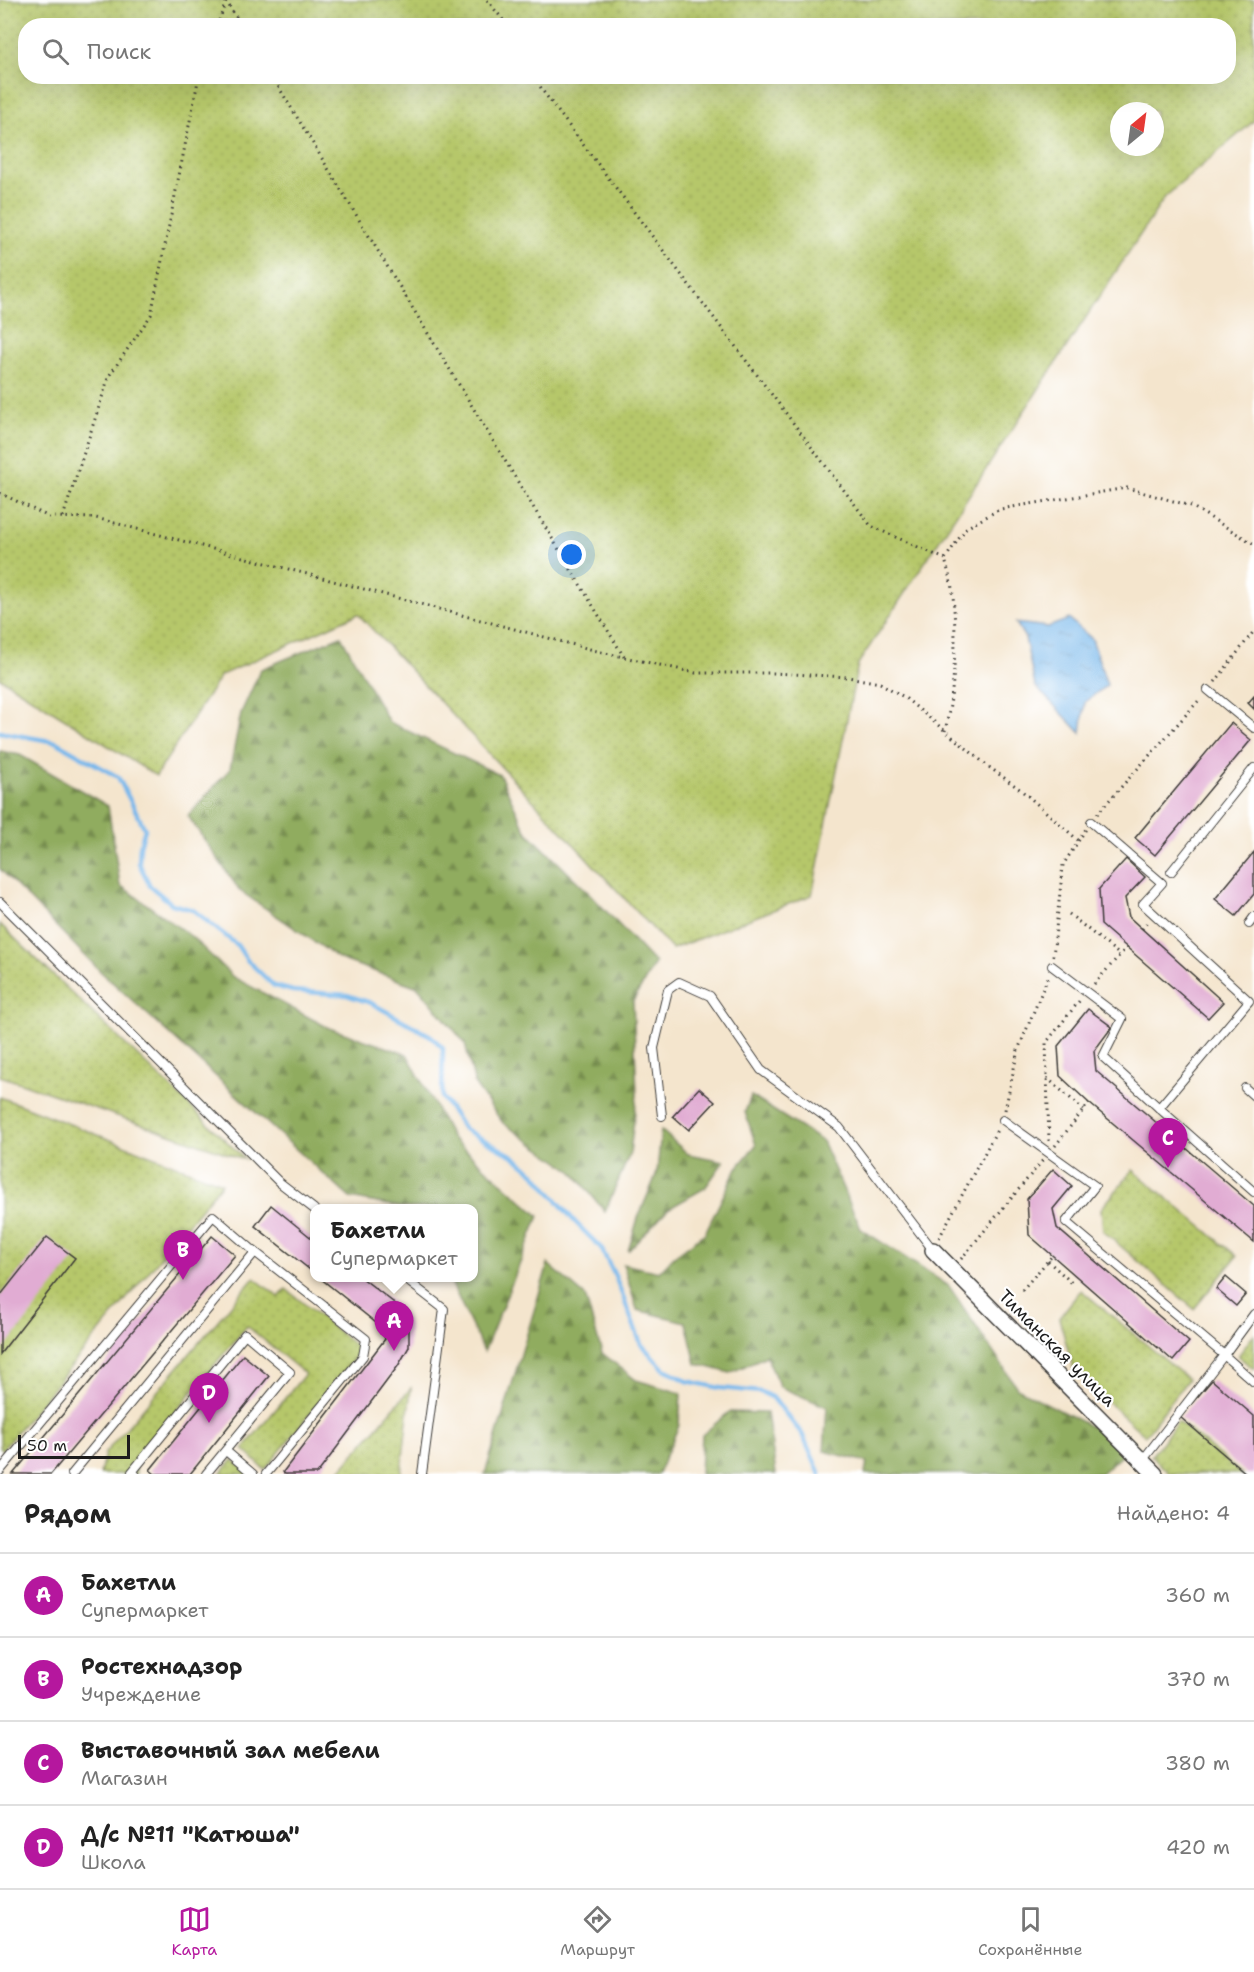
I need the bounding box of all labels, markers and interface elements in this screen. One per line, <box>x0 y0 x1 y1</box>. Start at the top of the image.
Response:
search box <box>18 18 1236 84</box>
icon: search <box>39 35 72 68</box>
text: Поиск <box>87 37 151 66</box>
north arrow <box>1110 102 1164 156</box>
your location <box>557 540 586 569</box>
pin: C <box>1148 1118 1188 1168</box>
popup <box>310 1204 478 1282</box>
text: Бахетли <box>330 1216 425 1245</box>
pin: B <box>164 1230 202 1280</box>
text: Супермаркет <box>330 1245 458 1271</box>
street label: Тиманская улица <box>993 1284 1121 1412</box>
pin: A <box>374 1302 414 1351</box>
pin: D <box>190 1374 228 1423</box>
scale bar <box>18 1432 130 1460</box>
text: 50 m <box>27 1435 67 1456</box>
text: Рядом <box>24 1496 111 1531</box>
text: Найдено: 4 <box>1117 1500 1230 1526</box>
text: Бахетли <box>81 1568 176 1597</box>
text: A <box>36 1582 51 1608</box>
text: 360 m <box>1165 1582 1230 1608</box>
text: Супермаркет <box>81 1597 208 1623</box>
text: Ростехнадзор <box>81 1652 242 1681</box>
text: B <box>37 1666 50 1692</box>
text: 370 m <box>1166 1666 1230 1692</box>
text: Учреждение <box>81 1681 201 1707</box>
text: Выставочный зал мебели <box>81 1736 380 1765</box>
text: C <box>37 1750 50 1776</box>
text: 380 m <box>1165 1750 1230 1776</box>
text: Магазин <box>81 1765 168 1791</box>
text: Д/с №11 "Катюша" <box>81 1820 300 1849</box>
text: D <box>36 1834 51 1860</box>
text: 420 m <box>1166 1834 1230 1860</box>
text: Школа <box>81 1849 146 1875</box>
tab: Карта <box>172 1903 217 1960</box>
tab: Маршрут <box>560 1903 635 1960</box>
tab: Сохранённые <box>978 1903 1082 1960</box>

